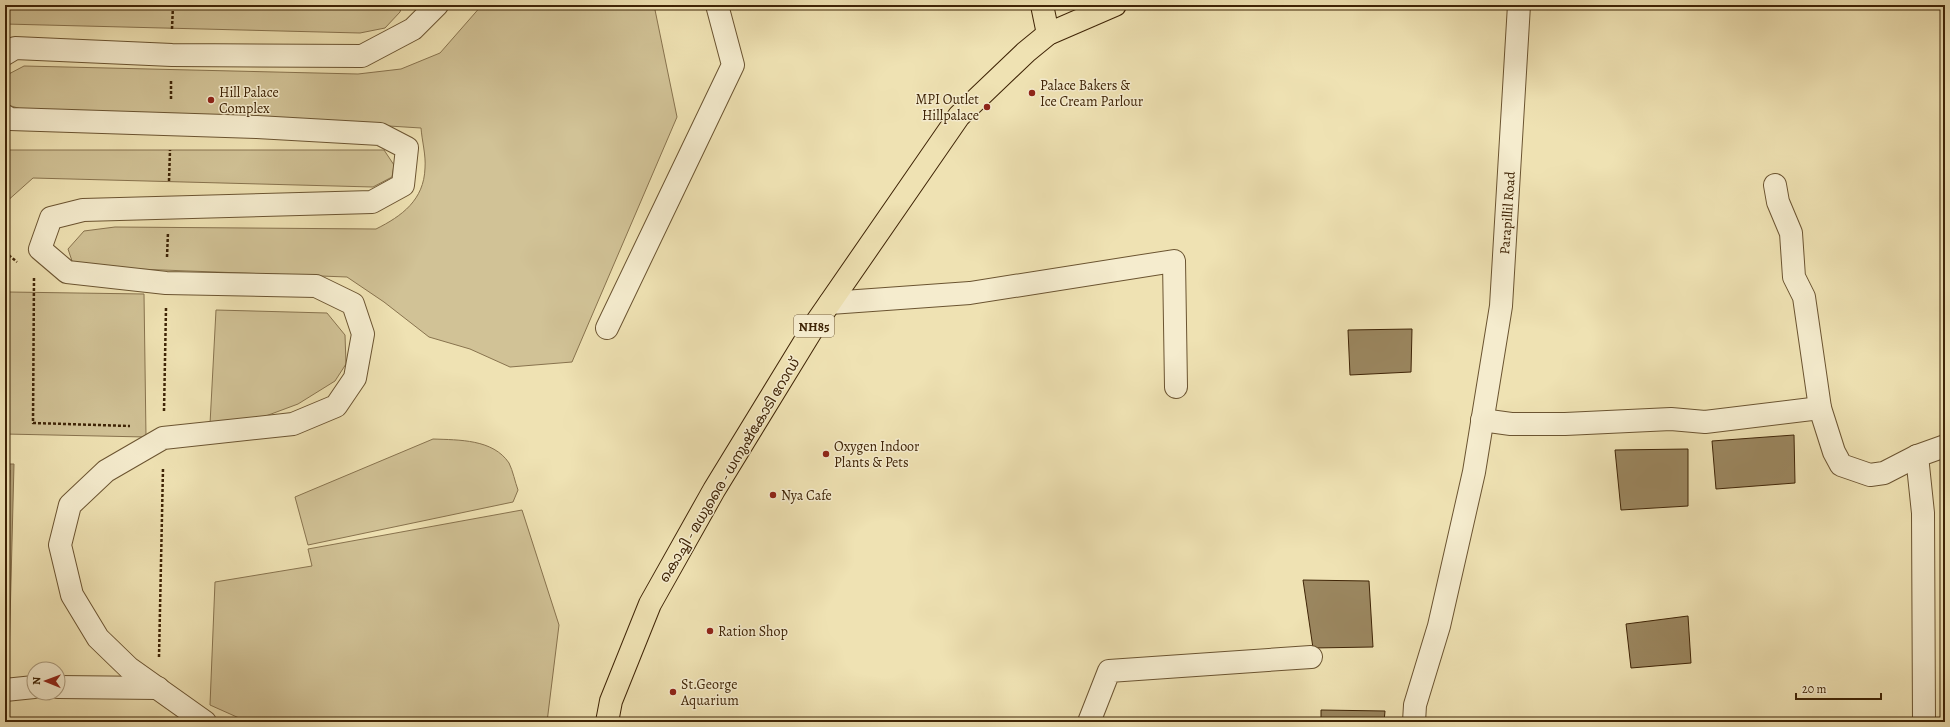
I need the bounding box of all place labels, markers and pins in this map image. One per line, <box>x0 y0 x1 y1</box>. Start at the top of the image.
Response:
place label: Palace Bakers & Ice Cream Parlour <box>1040 76 1144 111</box>
place label: Hill Palace Complex <box>219 83 279 118</box>
marker: Palace Bakers & Ice Cream Parlour <box>1027 88 1037 98</box>
place label: MPI Outlet Hillpalace <box>915 90 979 125</box>
marker: Hill Palace Complex <box>206 95 216 105</box>
marker: MPI Outlet Hillpalace <box>982 102 992 112</box>
place label: Oxygen Indoor Plants & Pets <box>834 437 920 472</box>
marker: Oxygen Indoor Plants & Pets <box>821 449 831 459</box>
place label: Nya Cafe <box>781 486 832 505</box>
marker: Nya Cafe <box>768 490 778 500</box>
place label: Ration Shop <box>718 622 788 641</box>
marker: Ration Shop <box>705 626 715 636</box>
place label: St.George Aquarium <box>680 675 739 710</box>
marker: St.George Aquarium <box>668 687 678 697</box>

